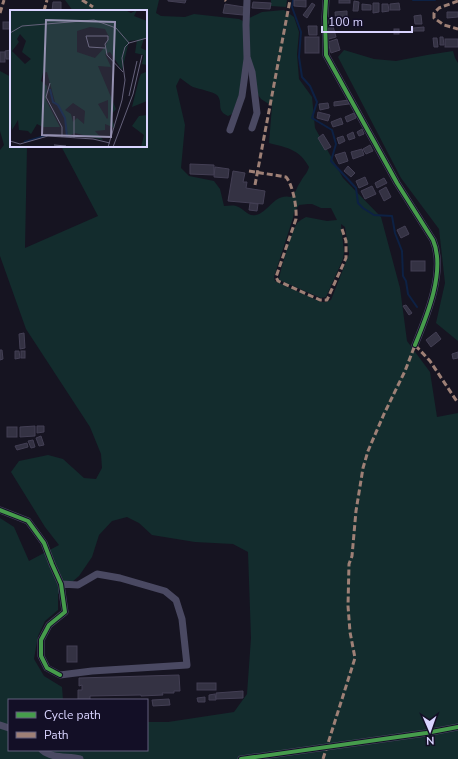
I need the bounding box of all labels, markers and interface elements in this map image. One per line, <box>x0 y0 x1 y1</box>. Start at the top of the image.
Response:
scale bar <box>322 8 412 34</box>
inset map <box>10 10 147 147</box>
text: 100 m <box>328 14 363 30</box>
legend <box>8 699 148 751</box>
text: Cycle path <box>44 707 101 723</box>
north arrow <box>410 711 450 751</box>
text: Path <box>44 727 69 743</box>
text: N <box>426 733 435 748</box>

